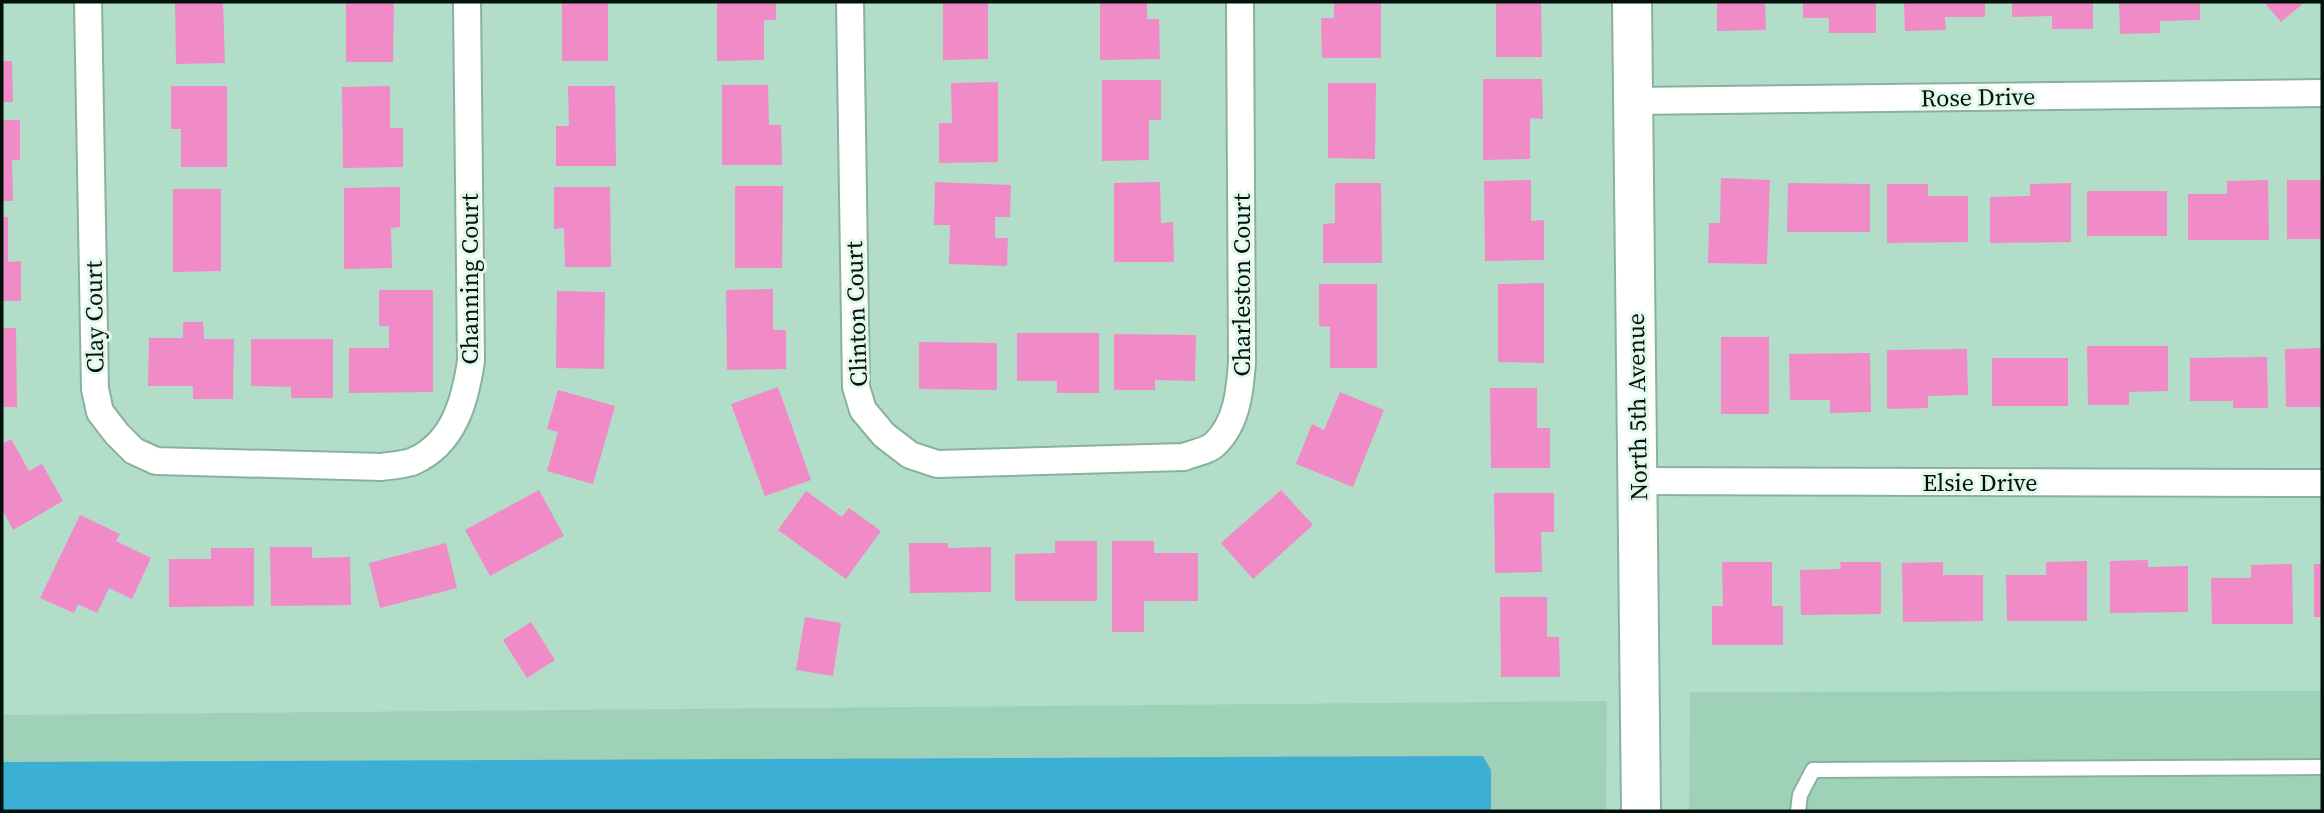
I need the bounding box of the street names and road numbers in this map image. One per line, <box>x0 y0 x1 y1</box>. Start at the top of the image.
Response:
street label: Rose Drive <box>1920 80 2036 114</box>
street label: Channing Court <box>453 193 486 364</box>
street label: Charleston Court <box>1225 193 1258 376</box>
street label: Clinton Court <box>837 241 875 387</box>
street label: Clay Court <box>77 260 111 373</box>
street label: North 5th Avenue <box>1619 313 1655 501</box>
street label: Elsie Drive <box>1923 466 2037 499</box>

